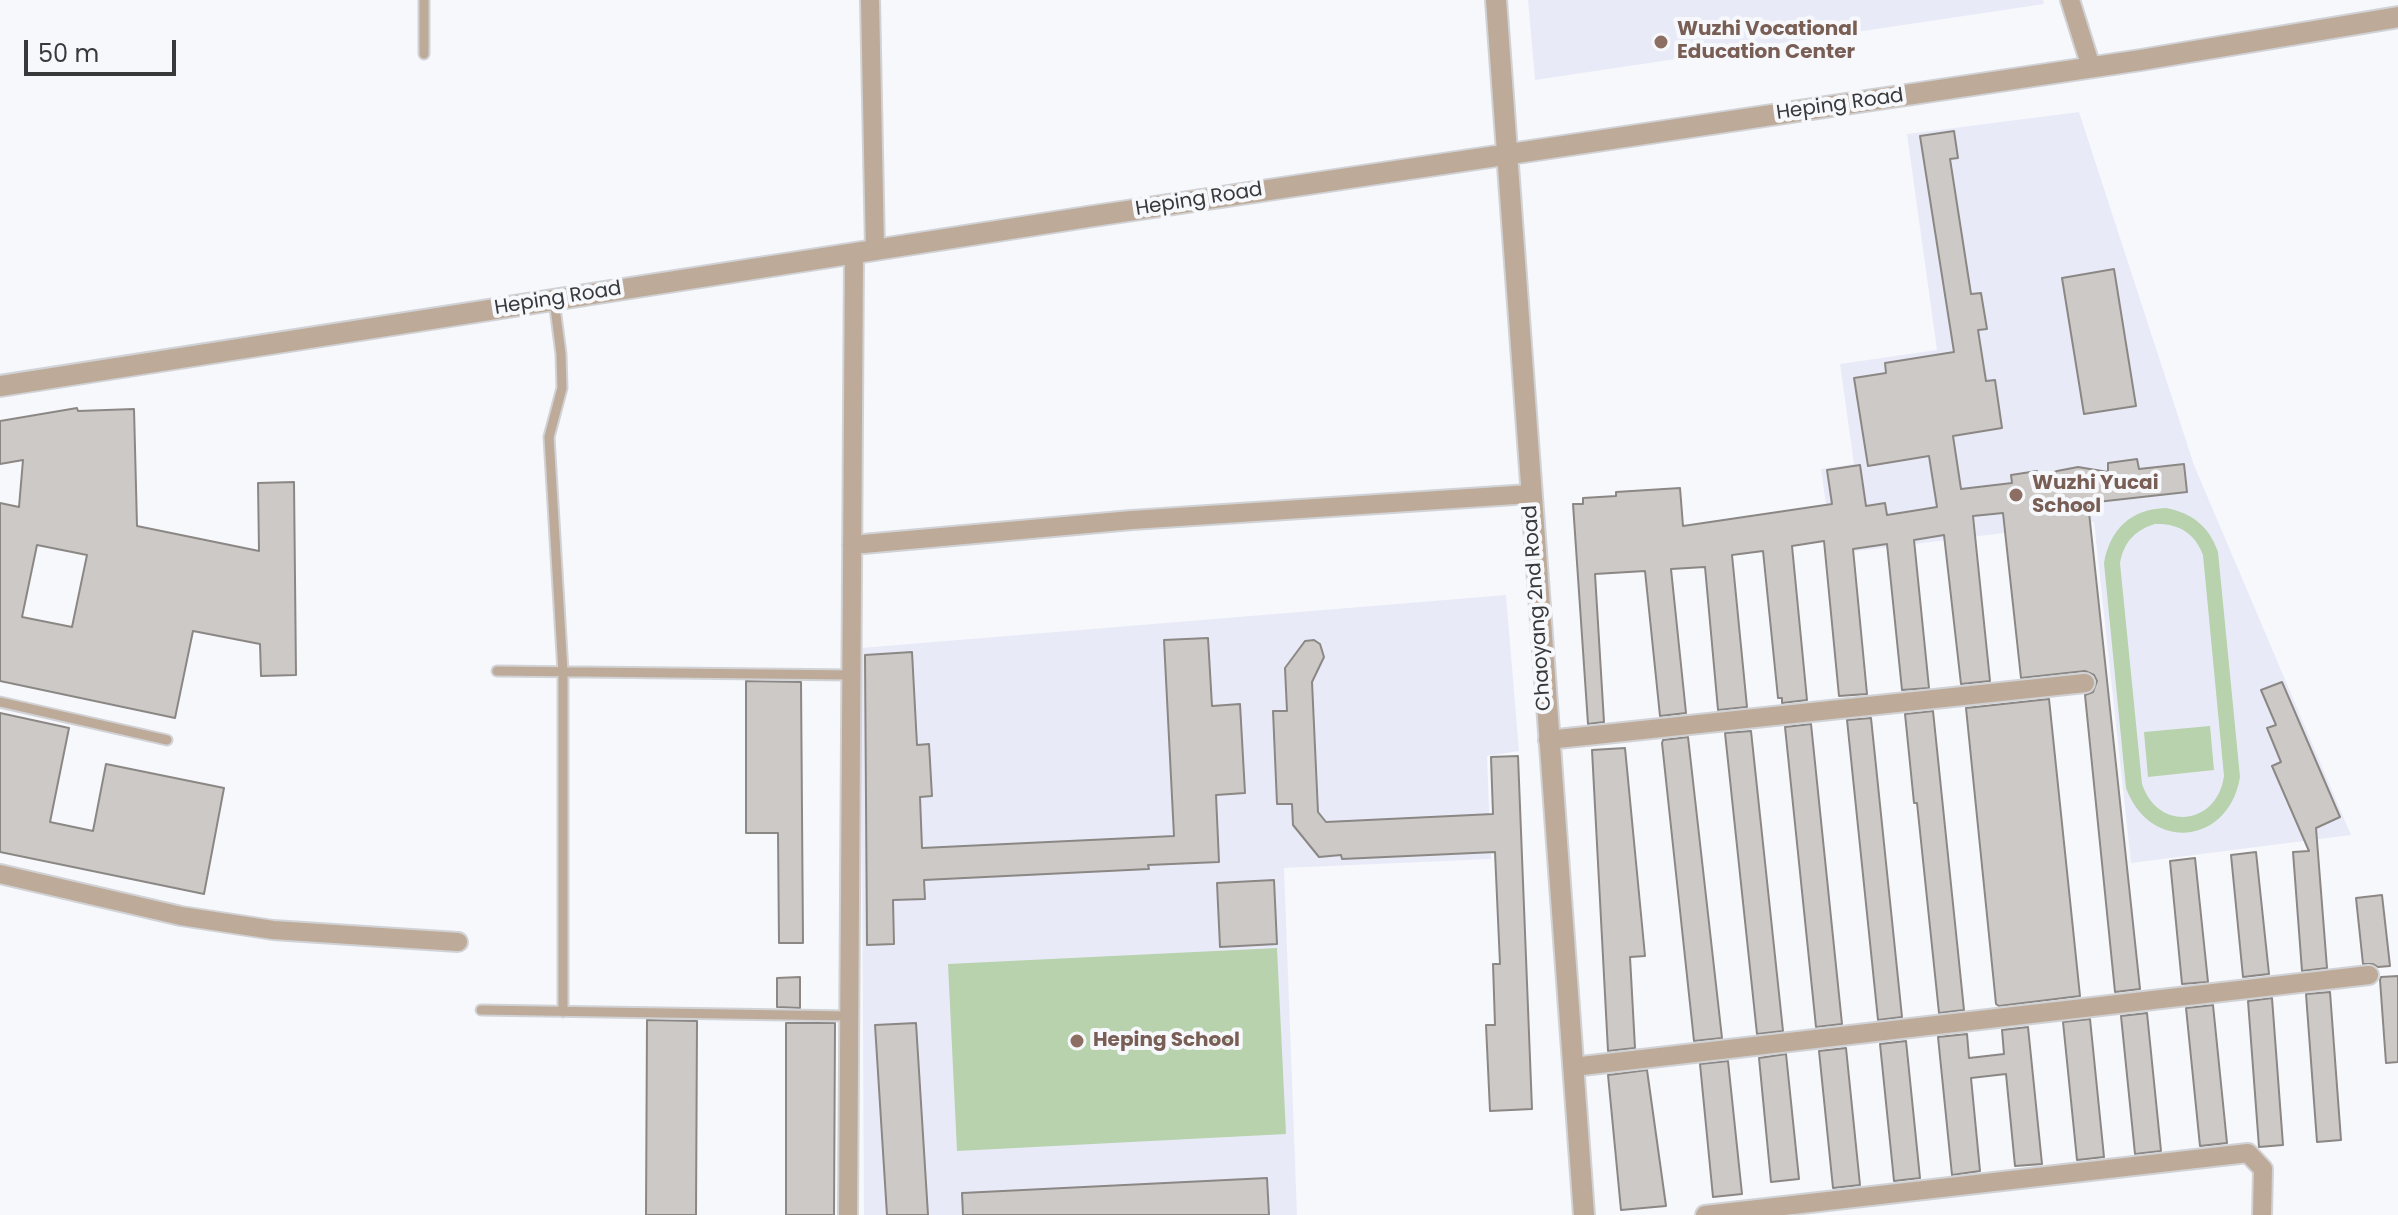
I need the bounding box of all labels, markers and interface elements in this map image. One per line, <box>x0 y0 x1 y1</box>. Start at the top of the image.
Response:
place label: Wuzhi Vocational Education Center <box>1677 18 1858 65</box>
scale bar <box>28 24 180 74</box>
marker: Wuzhi Vocational Education Center <box>1652 33 1670 51</box>
text: 50 m <box>38 37 99 70</box>
street label: Heping Road <box>1775 84 1905 126</box>
street label: Heping Road <box>1134 178 1264 222</box>
street label: Heping Road <box>493 277 623 321</box>
place label: Wuzhi Yucai School <box>2032 472 2159 519</box>
marker: Wuzhi Yucai School <box>2007 486 2025 504</box>
street label: Chaoyang 2nd Road <box>1519 504 1557 712</box>
place label: Heping School <box>1093 1029 1240 1053</box>
marker: Heping School <box>1068 1032 1086 1050</box>

